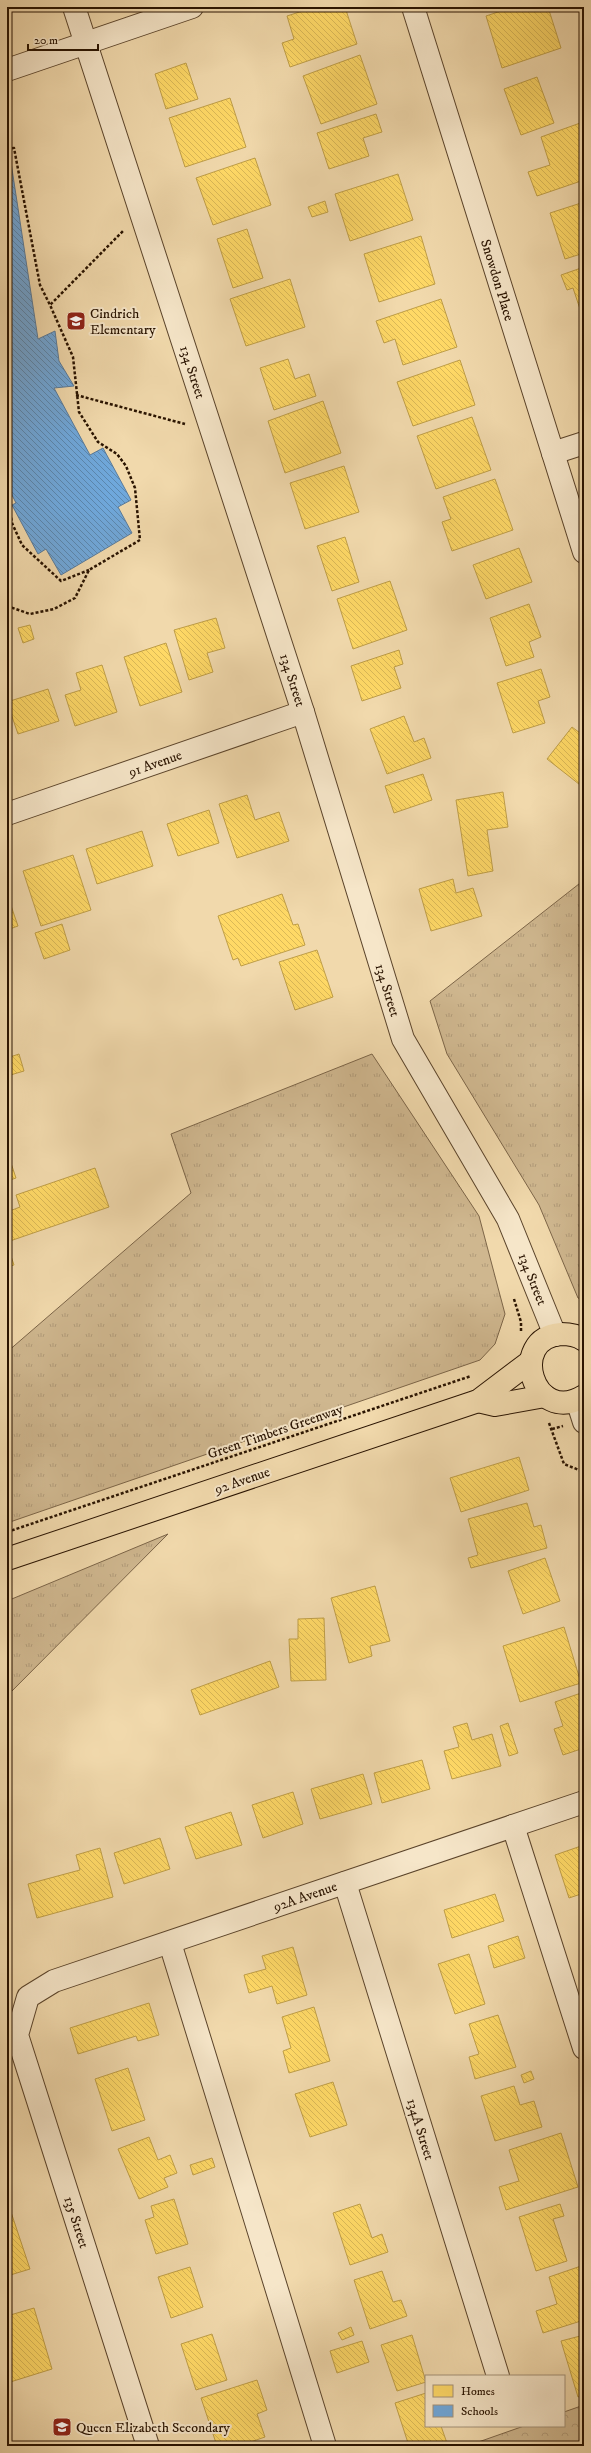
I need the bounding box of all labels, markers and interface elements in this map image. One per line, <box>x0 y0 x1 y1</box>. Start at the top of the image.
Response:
scale bar <box>28 26 98 52</box>
text: 20 m <box>34 33 58 48</box>
street label: Snowdon Place <box>476 237 518 323</box>
place label: Cindrich Elementary <box>90 305 156 339</box>
school or university icon: Cindrich Elementary <box>65 310 87 332</box>
street label: 134 Street <box>175 344 209 402</box>
street label: 134 Street <box>275 652 309 710</box>
street label: 91 Avenue <box>125 746 185 782</box>
street label: 134 Street <box>370 962 404 1019</box>
street label: 134 Street <box>514 1251 551 1309</box>
street label: Green Timbers Greenway <box>205 1400 346 1464</box>
street label: 92 Avenue <box>211 1463 273 1499</box>
street label: 92A Avenue <box>270 1878 340 1917</box>
street label: 134A Street <box>402 2096 438 2163</box>
street label: 135 Street <box>59 2194 93 2251</box>
legend <box>425 2375 565 2427</box>
text: Homes <box>461 2384 495 2399</box>
text: Schools <box>461 2404 498 2419</box>
school or university icon: Queen Elizabeth Secondary <box>51 2416 73 2438</box>
place label: Queen Elizabeth Secondary <box>76 2419 230 2437</box>

